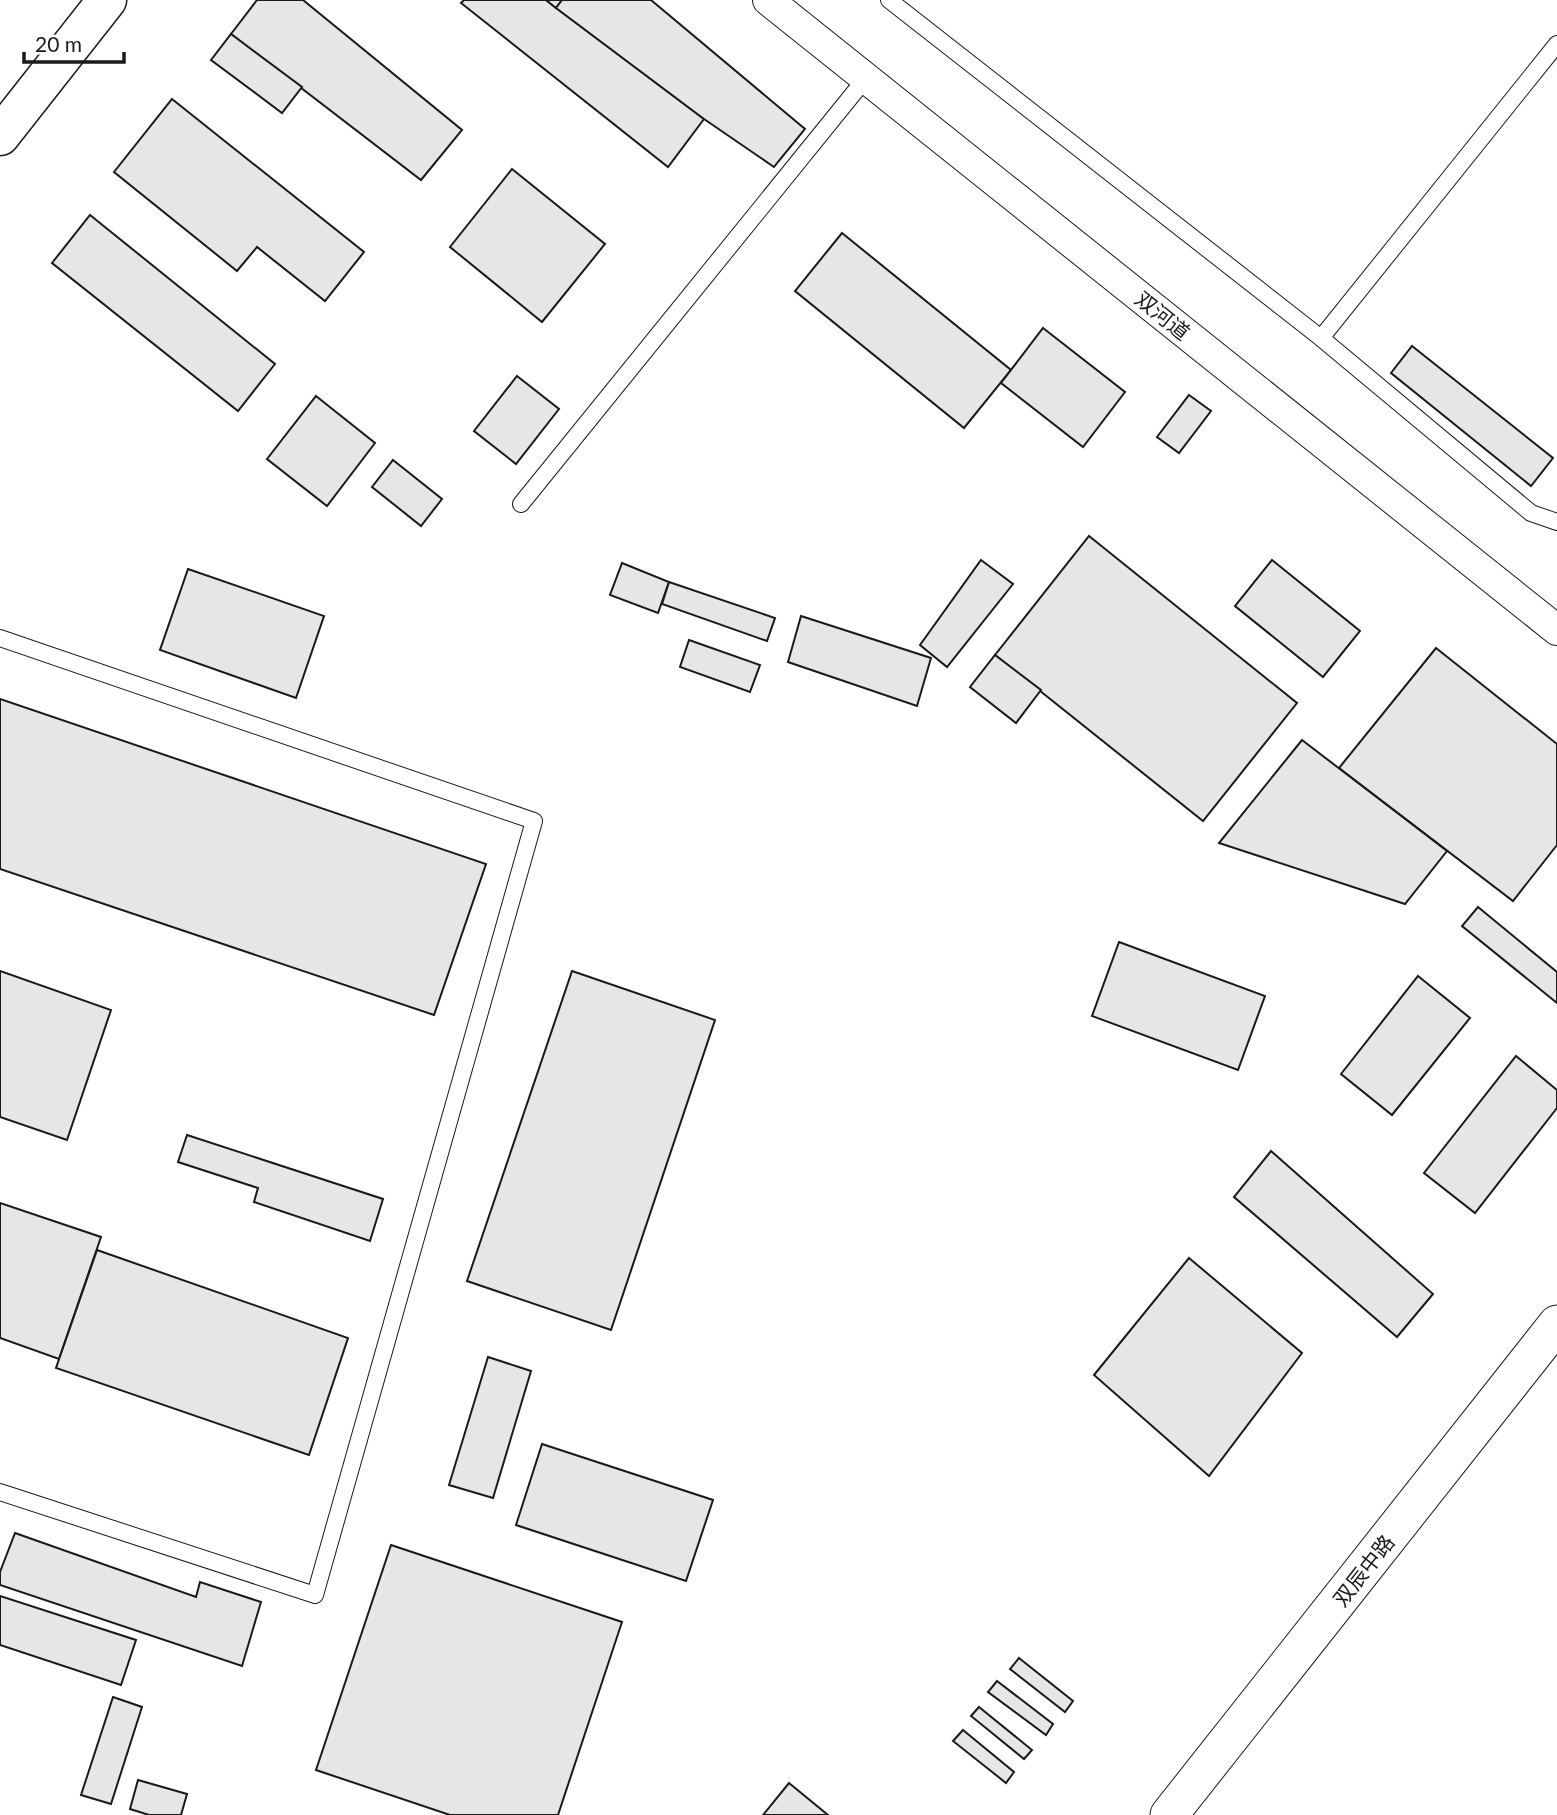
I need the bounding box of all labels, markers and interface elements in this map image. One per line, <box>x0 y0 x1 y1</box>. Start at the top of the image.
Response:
scale bar <box>24 21 124 65</box>
text: 20 m <box>35 31 82 56</box>
street label: 双河道 <box>1131 285 1195 345</box>
street label: 双辰中路 <box>1327 1529 1399 1611</box>

